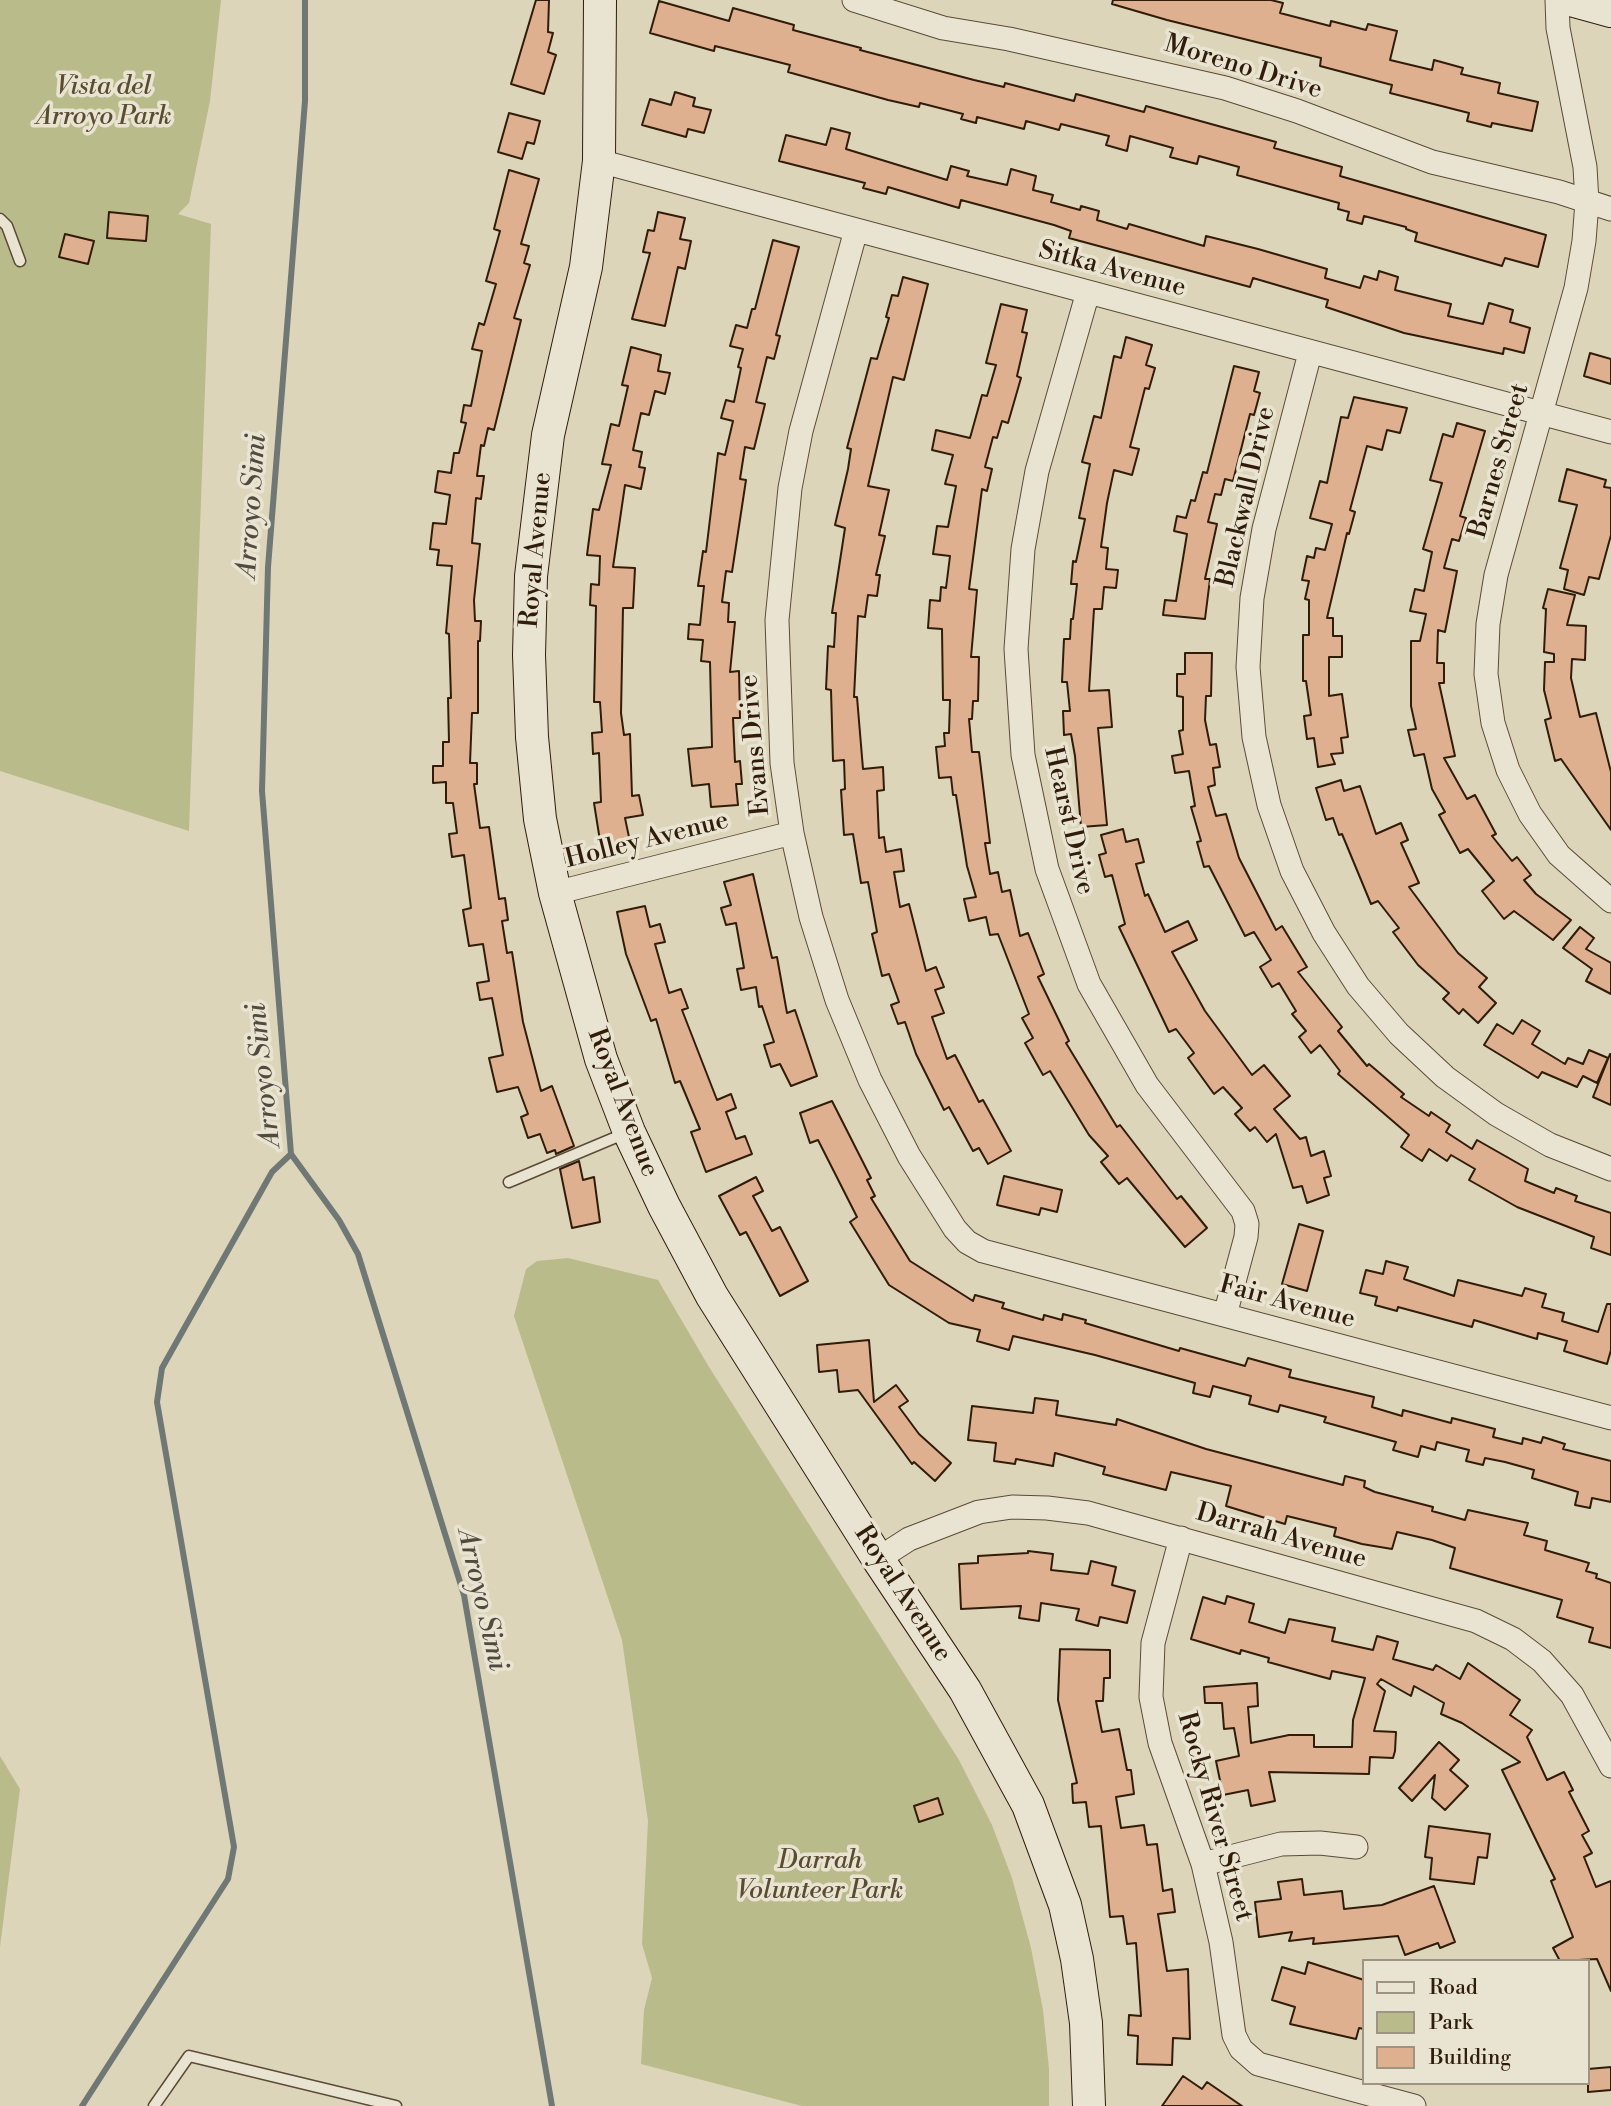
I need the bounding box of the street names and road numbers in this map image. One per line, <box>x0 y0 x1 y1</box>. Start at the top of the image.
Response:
street label: Moreno Drive <box>1160 29 1326 107</box>
street label: Sitka Avenue <box>1035 235 1189 305</box>
street label: Barnes Street <box>1463 380 1537 542</box>
street label: Blackwall Drive <box>1211 404 1283 590</box>
street label: Royal Avenue <box>515 471 559 629</box>
street label: Evans Drive <box>734 673 778 817</box>
street label: Hearst Drive <box>1036 744 1100 898</box>
street label: Holley Avenue <box>562 806 732 876</box>
street label: Royal Avenue <box>579 1024 665 1182</box>
street label: Fair Avenue <box>1216 1270 1358 1336</box>
street label: Darrah Avenue <box>1192 1498 1370 1576</box>
street label: Royal Avenue <box>846 1520 958 1668</box>
street label: Rocky River Street <box>1169 1709 1259 1925</box>

